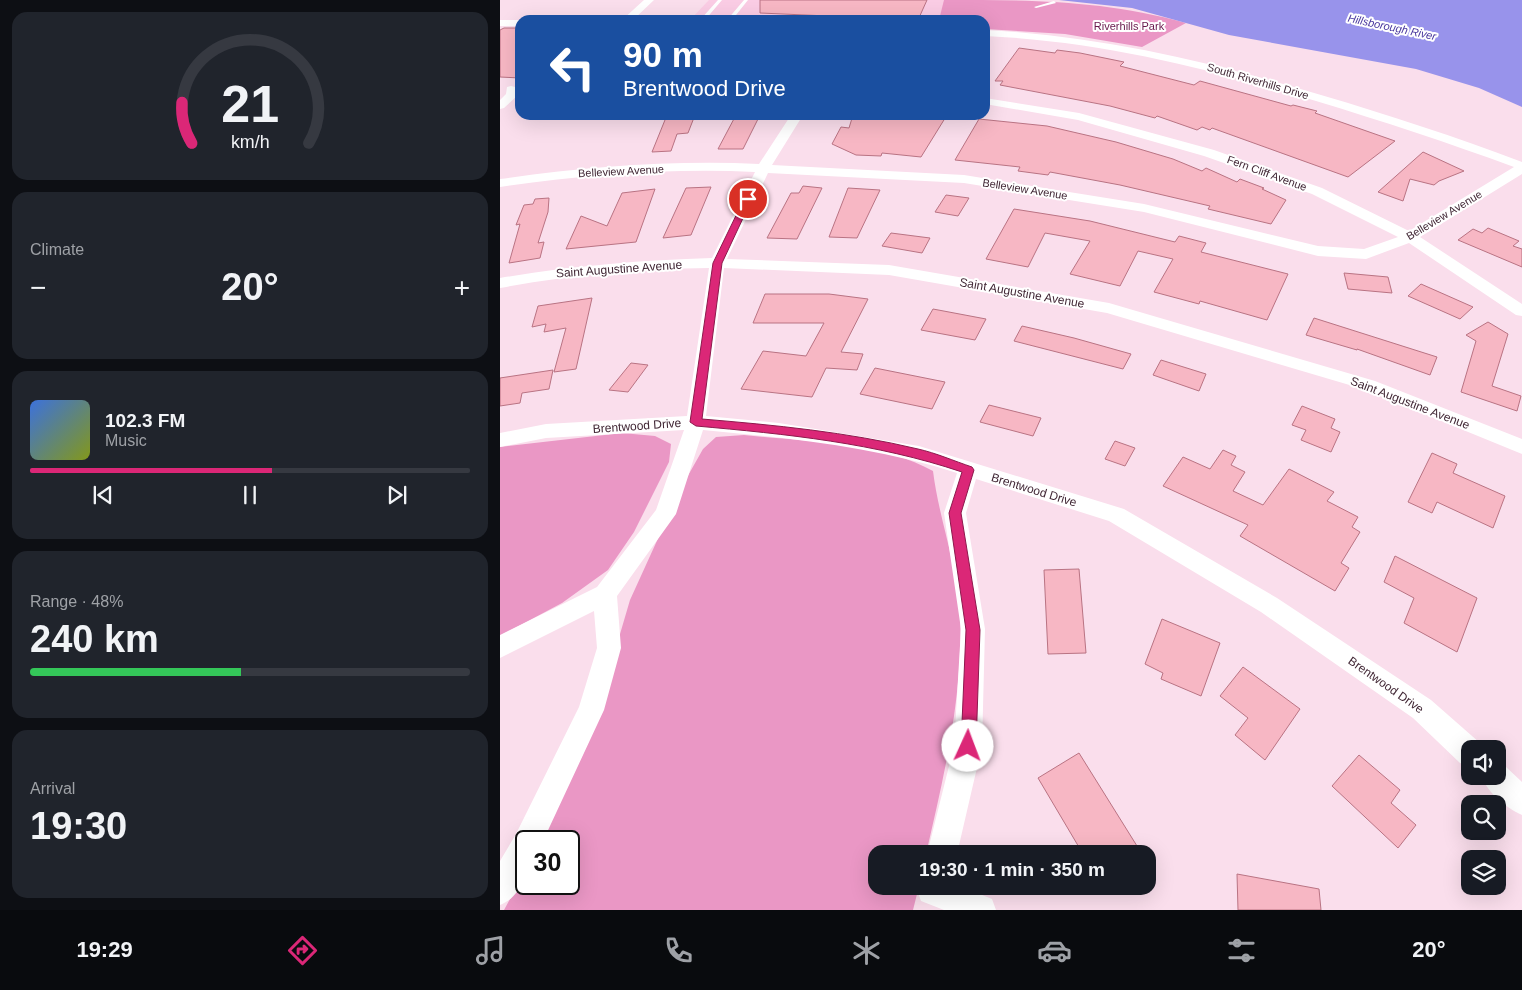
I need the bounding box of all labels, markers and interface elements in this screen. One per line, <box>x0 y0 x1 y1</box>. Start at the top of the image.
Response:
water label: Hillsborough River <box>1347 12 1439 42</box>
park label: Riverhills Park <box>1094 20 1165 32</box>
icon: left <box>540 35 605 100</box>
text: 90 m <box>623 35 703 74</box>
street label: South Riverhills Drive <box>1206 61 1310 101</box>
text: 21 <box>221 75 279 133</box>
text: Brentwood Drive <box>623 76 786 101</box>
text: km/h <box>231 132 269 152</box>
street label: Fern Cliff Avenue <box>1225 153 1309 193</box>
street label: Belleview Avenue <box>578 163 664 179</box>
street label: Belleview Avenue <box>982 176 1068 202</box>
pin <box>727 178 769 220</box>
icon: arrive <box>734 185 762 213</box>
street label: Belleview Avenue <box>1404 188 1484 242</box>
text: Climate <box>30 241 84 258</box>
street label: Saint Augustine Avenue <box>555 258 683 280</box>
text: 20° <box>221 266 279 308</box>
text: − <box>30 272 46 303</box>
text: + <box>454 272 470 303</box>
street label: Saint Augustine Avenue <box>958 275 1086 311</box>
street label: Saint Augustine Avenue <box>1348 374 1472 432</box>
text: 102.3 FM <box>105 410 185 431</box>
street label: Brentwood Drive <box>592 416 682 436</box>
text: Music <box>105 432 147 449</box>
street label: Brentwood Drive <box>990 470 1079 510</box>
icon: previous <box>89 481 117 509</box>
icon: pause <box>236 481 264 509</box>
icon: next <box>383 481 411 509</box>
text: Range · 48% <box>30 593 123 610</box>
text: 240 km <box>30 618 159 660</box>
street label: Brentwood Drive <box>1346 654 1427 716</box>
position arrow <box>941 719 993 771</box>
map controls <box>1461 740 1506 895</box>
button: sound <box>1461 740 1506 785</box>
text: Arrival <box>30 780 75 797</box>
button: search <box>1461 795 1506 840</box>
text: 19:30 <box>30 805 127 847</box>
speed limit sign: 30 <box>515 830 580 895</box>
button: layers <box>1461 850 1506 895</box>
text: 19:30 · 1 min · 350 m <box>919 859 1105 880</box>
icon: directions <box>285 933 320 968</box>
icon: music <box>473 933 508 968</box>
icon: phone <box>661 933 696 968</box>
icon: climate <box>849 933 884 968</box>
icon: car <box>1037 933 1072 968</box>
icon: filters <box>1224 933 1259 968</box>
text: 19:29 <box>76 937 133 962</box>
text: 20° <box>1412 937 1446 962</box>

